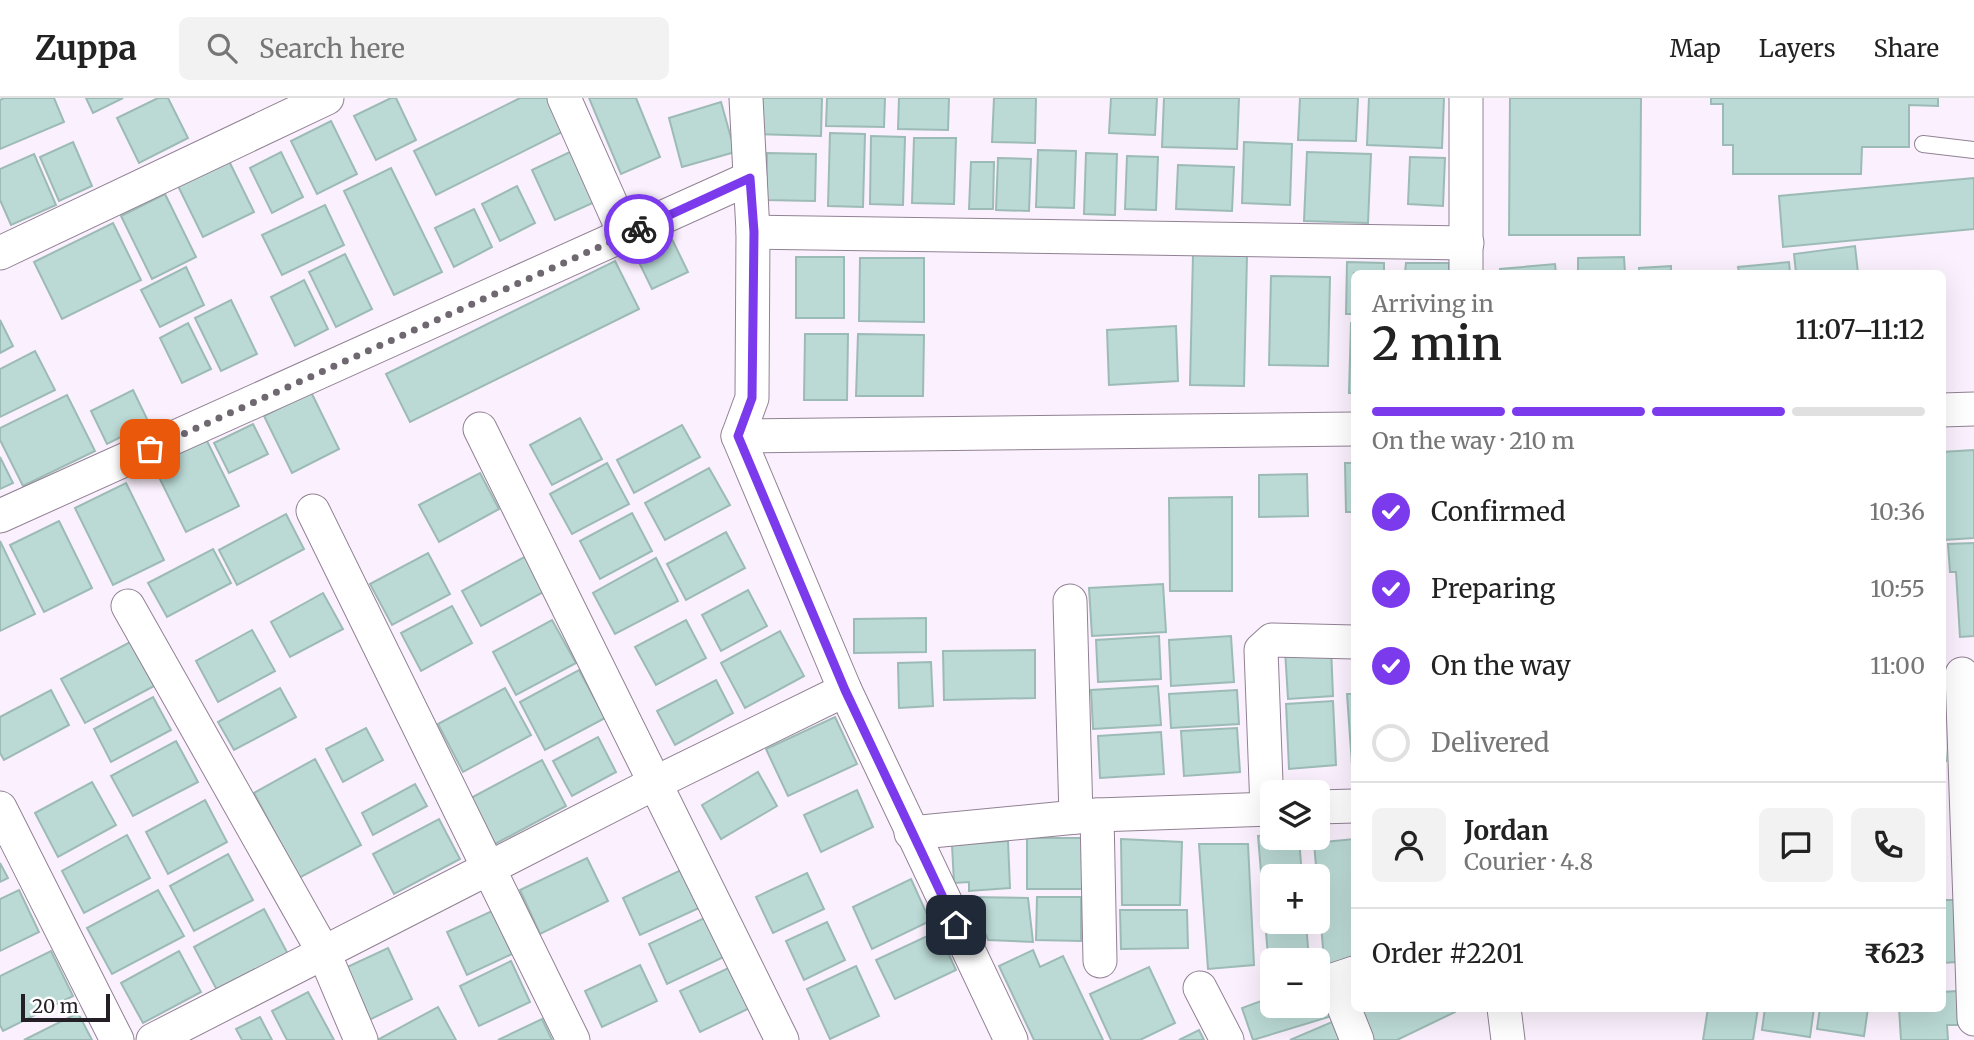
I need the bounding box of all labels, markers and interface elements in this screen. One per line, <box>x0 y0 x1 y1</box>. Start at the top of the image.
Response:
search box <box>179 17 669 80</box>
text: Zuppa <box>35 28 137 69</box>
icon: search <box>203 29 241 67</box>
text: Search here <box>259 32 405 65</box>
text: Map <box>1670 33 1721 64</box>
text: Layers <box>1759 33 1835 64</box>
text: Share <box>1873 33 1939 64</box>
courier <box>604 194 674 264</box>
icon: bike <box>620 210 658 248</box>
text: Arriving in <box>1372 289 1494 318</box>
text: 11:07–11:12 <box>1796 313 1925 346</box>
text: 2 min <box>1372 315 1502 373</box>
pin <box>120 419 180 479</box>
text: On the way · 210 m <box>1372 426 1575 455</box>
icon: bag <box>131 430 169 468</box>
icon: check <box>1372 493 1410 531</box>
text: Confirmed <box>1431 495 1566 528</box>
text: 10:36 <box>1870 497 1925 526</box>
icon: check <box>1372 570 1410 608</box>
text: Preparing <box>1431 572 1555 605</box>
text: 10:55 <box>1871 574 1925 603</box>
icon: check <box>1372 647 1410 685</box>
text: On the way <box>1431 649 1571 682</box>
text: 11:00 <box>1870 651 1925 680</box>
text: Delivered <box>1431 726 1550 759</box>
map controls <box>1260 780 1330 1018</box>
button: layers <box>1260 780 1330 850</box>
button: person <box>1372 808 1446 882</box>
button: chat <box>1759 808 1833 882</box>
button: phone <box>1851 808 1925 882</box>
text: Jordan <box>1464 814 1549 847</box>
text: Courier · 4.8 <box>1464 847 1593 876</box>
button: + <box>1260 864 1330 934</box>
pin <box>926 895 986 955</box>
icon: home <box>937 906 975 944</box>
text: Order #2201 <box>1372 937 1524 970</box>
text: ₹623 <box>1863 937 1925 970</box>
button: − <box>1260 948 1330 1018</box>
scale bar <box>21 991 110 1023</box>
text: 20 m <box>32 994 79 1018</box>

